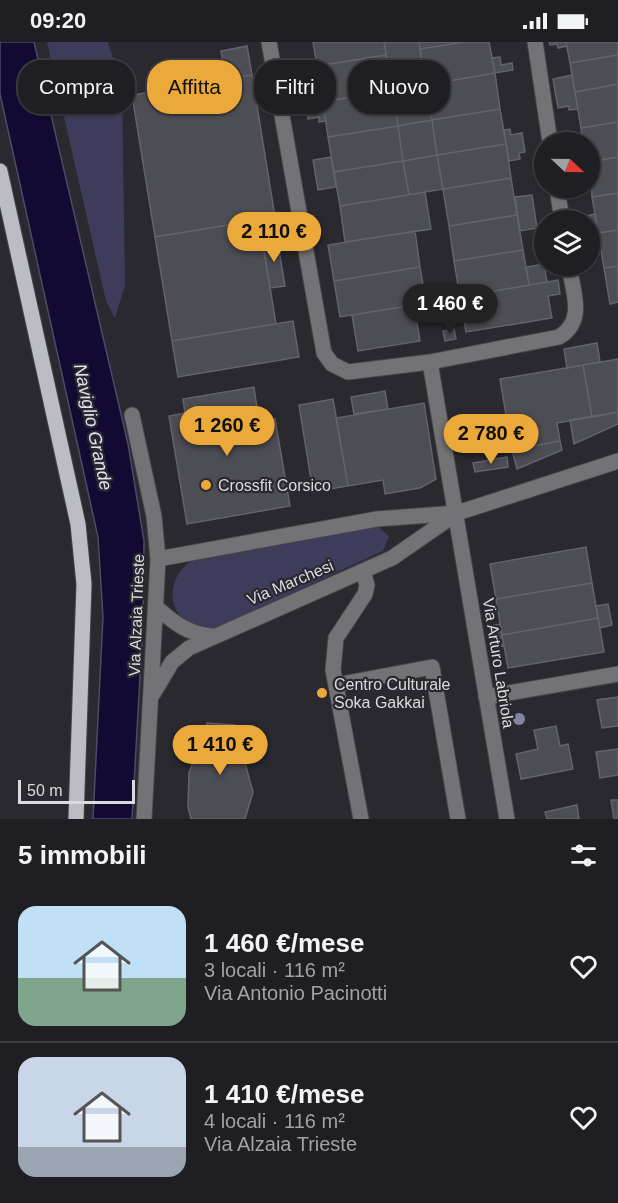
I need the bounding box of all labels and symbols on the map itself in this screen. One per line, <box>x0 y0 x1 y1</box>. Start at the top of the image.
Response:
north arrow <box>534 132 600 198</box>
pin: 2 110 € <box>219 212 329 263</box>
pin: 1 460 € <box>395 284 505 335</box>
water label: Naviglio Grande <box>70 362 116 492</box>
pin: 1 260 € <box>172 406 282 457</box>
pin: 2 780 € <box>436 414 546 465</box>
place label: Crossfit Corsico <box>218 477 331 494</box>
marker: Crossfit Corsico <box>199 478 213 492</box>
street label: Via Alzaia Trieste <box>126 553 147 676</box>
street label: Via Marchesi <box>244 557 336 608</box>
street label: Via Arturo Labriola <box>480 597 517 729</box>
place label: Centro Culturale Soka Gakkai <box>334 676 451 711</box>
marker: Centro Culturale Soka Gakkai <box>315 686 329 700</box>
pin: 1 410 € <box>165 725 275 776</box>
scale bar <box>18 777 135 804</box>

